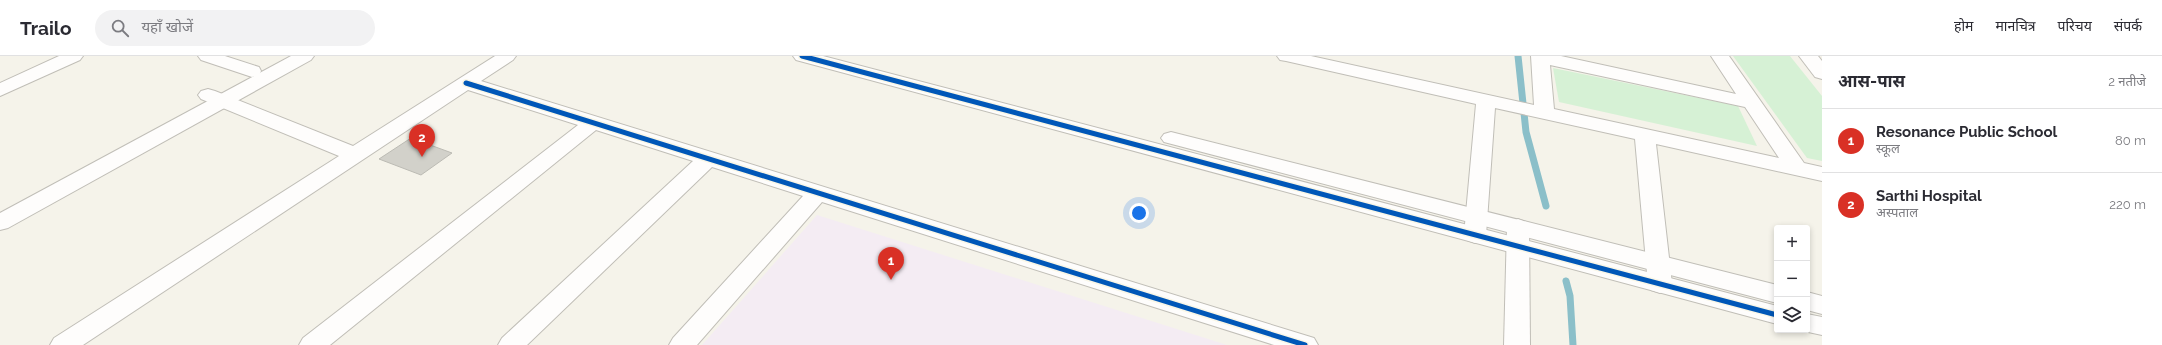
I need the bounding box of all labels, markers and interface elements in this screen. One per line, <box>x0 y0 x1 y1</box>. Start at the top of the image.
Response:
search box <box>95 10 375 46</box>
text: Trailo <box>20 17 71 39</box>
icon: search <box>109 17 131 39</box>
text: यहाँ खोजें <box>141 18 193 36</box>
text: होम <box>1954 18 1973 34</box>
text: मानचित्र <box>1995 18 2036 34</box>
text: परिचय <box>2058 18 2092 34</box>
text: संपर्क <box>2114 18 2142 34</box>
text: आस-पास <box>1838 71 1905 91</box>
text: 2 नतीजे <box>2108 74 2146 89</box>
text: Resonance Public School <box>1876 123 2057 141</box>
pin: 2 <box>409 124 435 157</box>
text: 1 <box>1848 133 1854 148</box>
text: 80 m <box>2115 133 2146 148</box>
text: स्कूल <box>1876 141 1900 156</box>
text: Sarthi Hospital <box>1876 187 1982 205</box>
text: 2 <box>1847 197 1855 212</box>
text: 220 m <box>2109 197 2146 212</box>
your location <box>1129 203 1149 223</box>
text: अस्पताल <box>1876 205 1918 220</box>
map controls <box>1774 225 1810 333</box>
button: + <box>1774 225 1810 261</box>
pin: 1 <box>878 247 904 280</box>
button: − <box>1774 261 1810 297</box>
button: layers <box>1774 297 1810 333</box>

